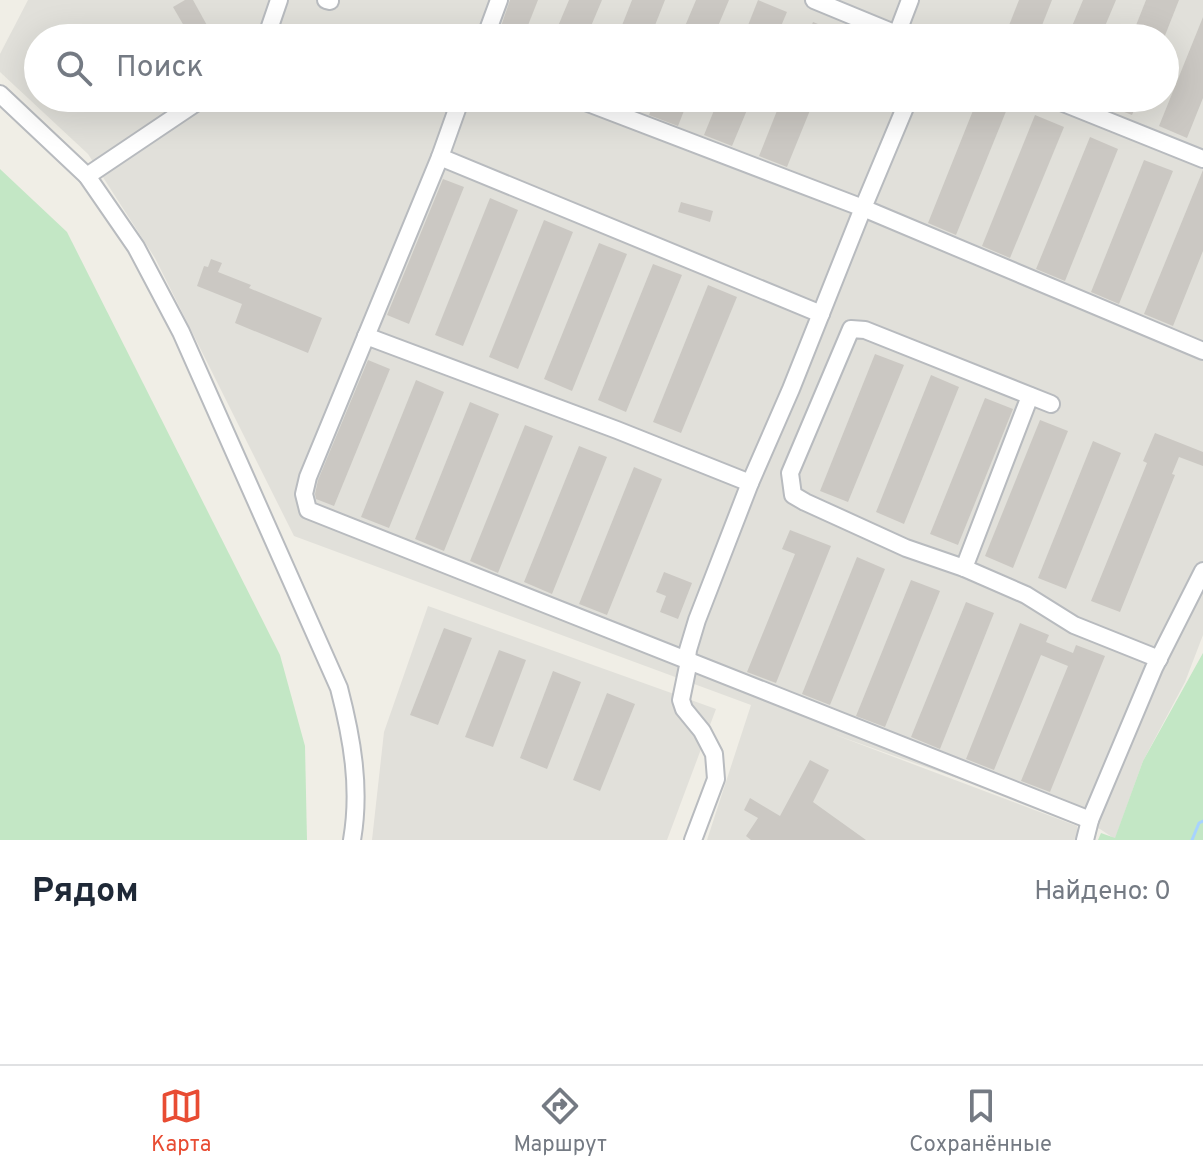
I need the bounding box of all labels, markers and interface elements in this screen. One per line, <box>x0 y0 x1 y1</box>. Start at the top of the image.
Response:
search box <box>24 24 1179 112</box>
icon: search <box>52 46 96 90</box>
text: Поиск <box>116 50 204 87</box>
text: Рядом <box>32 871 139 914</box>
text: Найдено: 0 <box>1034 876 1171 909</box>
tab: Карта <box>151 1084 211 1159</box>
tab: Маршрут <box>513 1084 607 1159</box>
tab: Сохранённые <box>909 1084 1052 1159</box>

